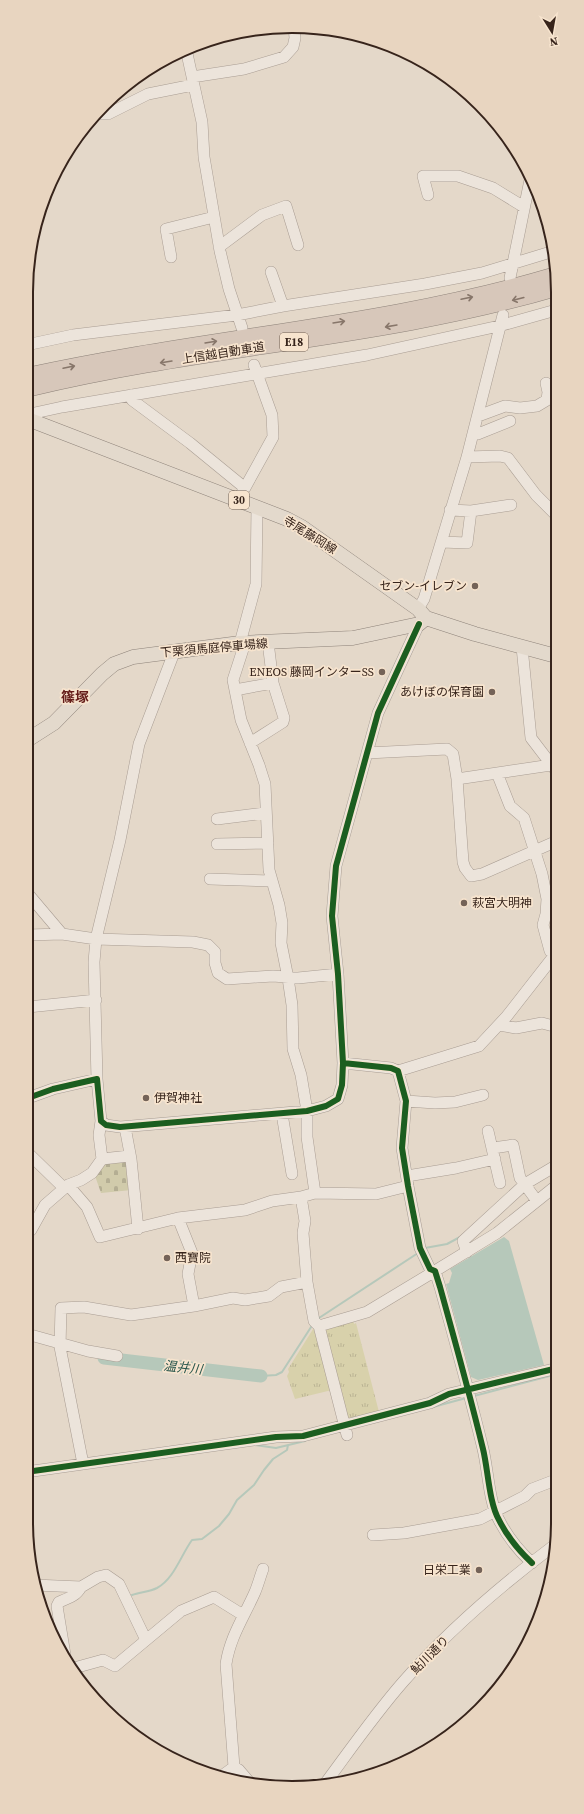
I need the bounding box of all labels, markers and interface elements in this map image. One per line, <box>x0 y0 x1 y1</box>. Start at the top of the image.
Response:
north arrow <box>532 12 572 52</box>
text: N <box>548 33 559 49</box>
one-way arrow <box>460 294 473 302</box>
one-way arrow <box>512 296 525 303</box>
one-way arrow <box>332 318 345 326</box>
one-way arrow <box>385 322 398 330</box>
road number: E18 <box>280 333 308 351</box>
one-way arrow <box>204 338 217 346</box>
street label: 上信越自動車道 <box>180 339 266 367</box>
one-way arrow <box>160 358 173 366</box>
one-way arrow <box>62 362 75 370</box>
road number: 30 <box>229 491 249 509</box>
street label: 寺尾藤岡線 <box>280 512 340 558</box>
place label: セブン-イレブン <box>379 578 467 594</box>
marker: セブン-イレブン <box>470 581 480 591</box>
street label: 下栗須馬庭停車場線 <box>160 635 268 661</box>
place label: ENEOS 藤岡インターSS <box>249 664 374 680</box>
marker: ENEOS 藤岡インターSS <box>377 667 387 677</box>
place label: あけぼの保育園 <box>400 684 484 700</box>
district label: 篠塚 <box>61 687 89 707</box>
marker: あけぼの保育園 <box>487 687 497 697</box>
place label: 萩宮大明神 <box>472 895 532 911</box>
marker: 萩宮大明神 <box>459 898 469 908</box>
place label: 伊賀神社 <box>154 1090 202 1106</box>
marker: 伊賀神社 <box>141 1093 151 1103</box>
place label: 西寶院 <box>175 1250 211 1266</box>
marker: 西寶院 <box>162 1253 172 1263</box>
water label: 温井川 <box>163 1357 205 1378</box>
place label: 日栄工業 <box>423 1562 471 1578</box>
marker: 日栄工業 <box>474 1565 484 1575</box>
street label: 鮎川通り <box>407 1632 453 1678</box>

